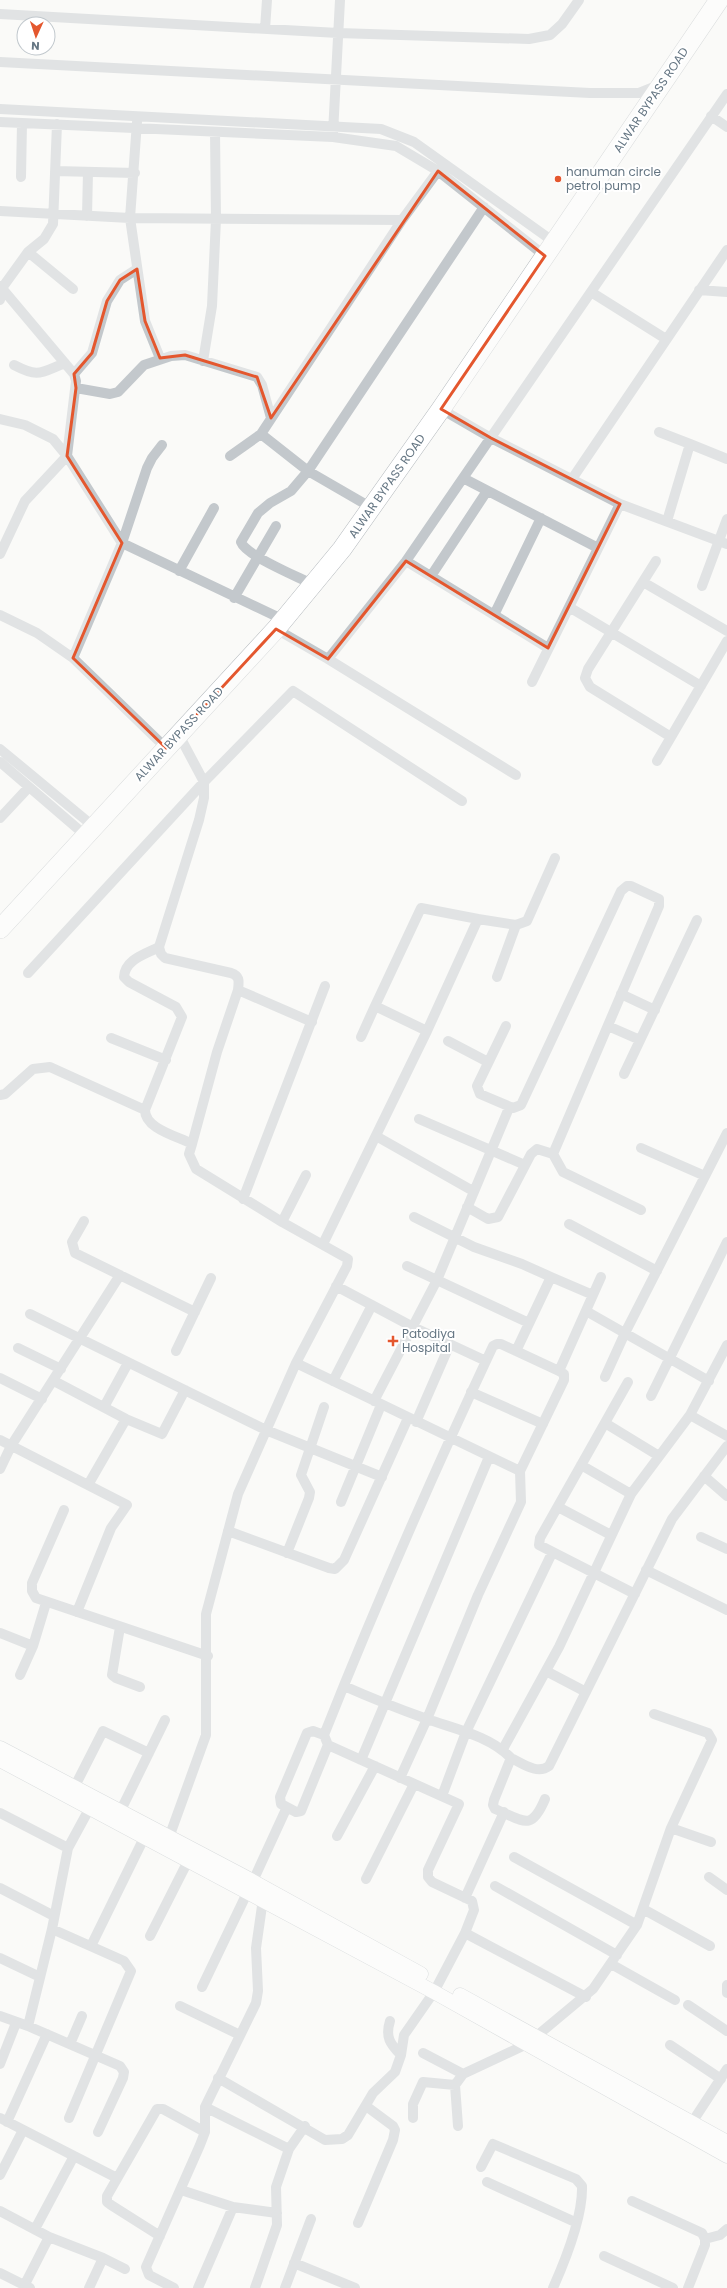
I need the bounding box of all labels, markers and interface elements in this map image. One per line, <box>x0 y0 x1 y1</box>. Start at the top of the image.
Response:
north arrow <box>16 16 56 56</box>
text: N <box>31 38 40 54</box>
street label: ALWAR BYPASS ROAD <box>609 44 692 156</box>
place label: hanuman circle petrol pump <box>566 163 661 194</box>
marker: hanuman circle petrol pump <box>553 174 563 184</box>
street label: ALWAR BYPASS ROAD <box>344 430 429 541</box>
street label: ALWAR BYPASS ROAD <box>130 683 227 785</box>
place label: Patodiya Hospital <box>402 1325 455 1356</box>
marker: Patodiya Hospital <box>387 1335 399 1347</box>

